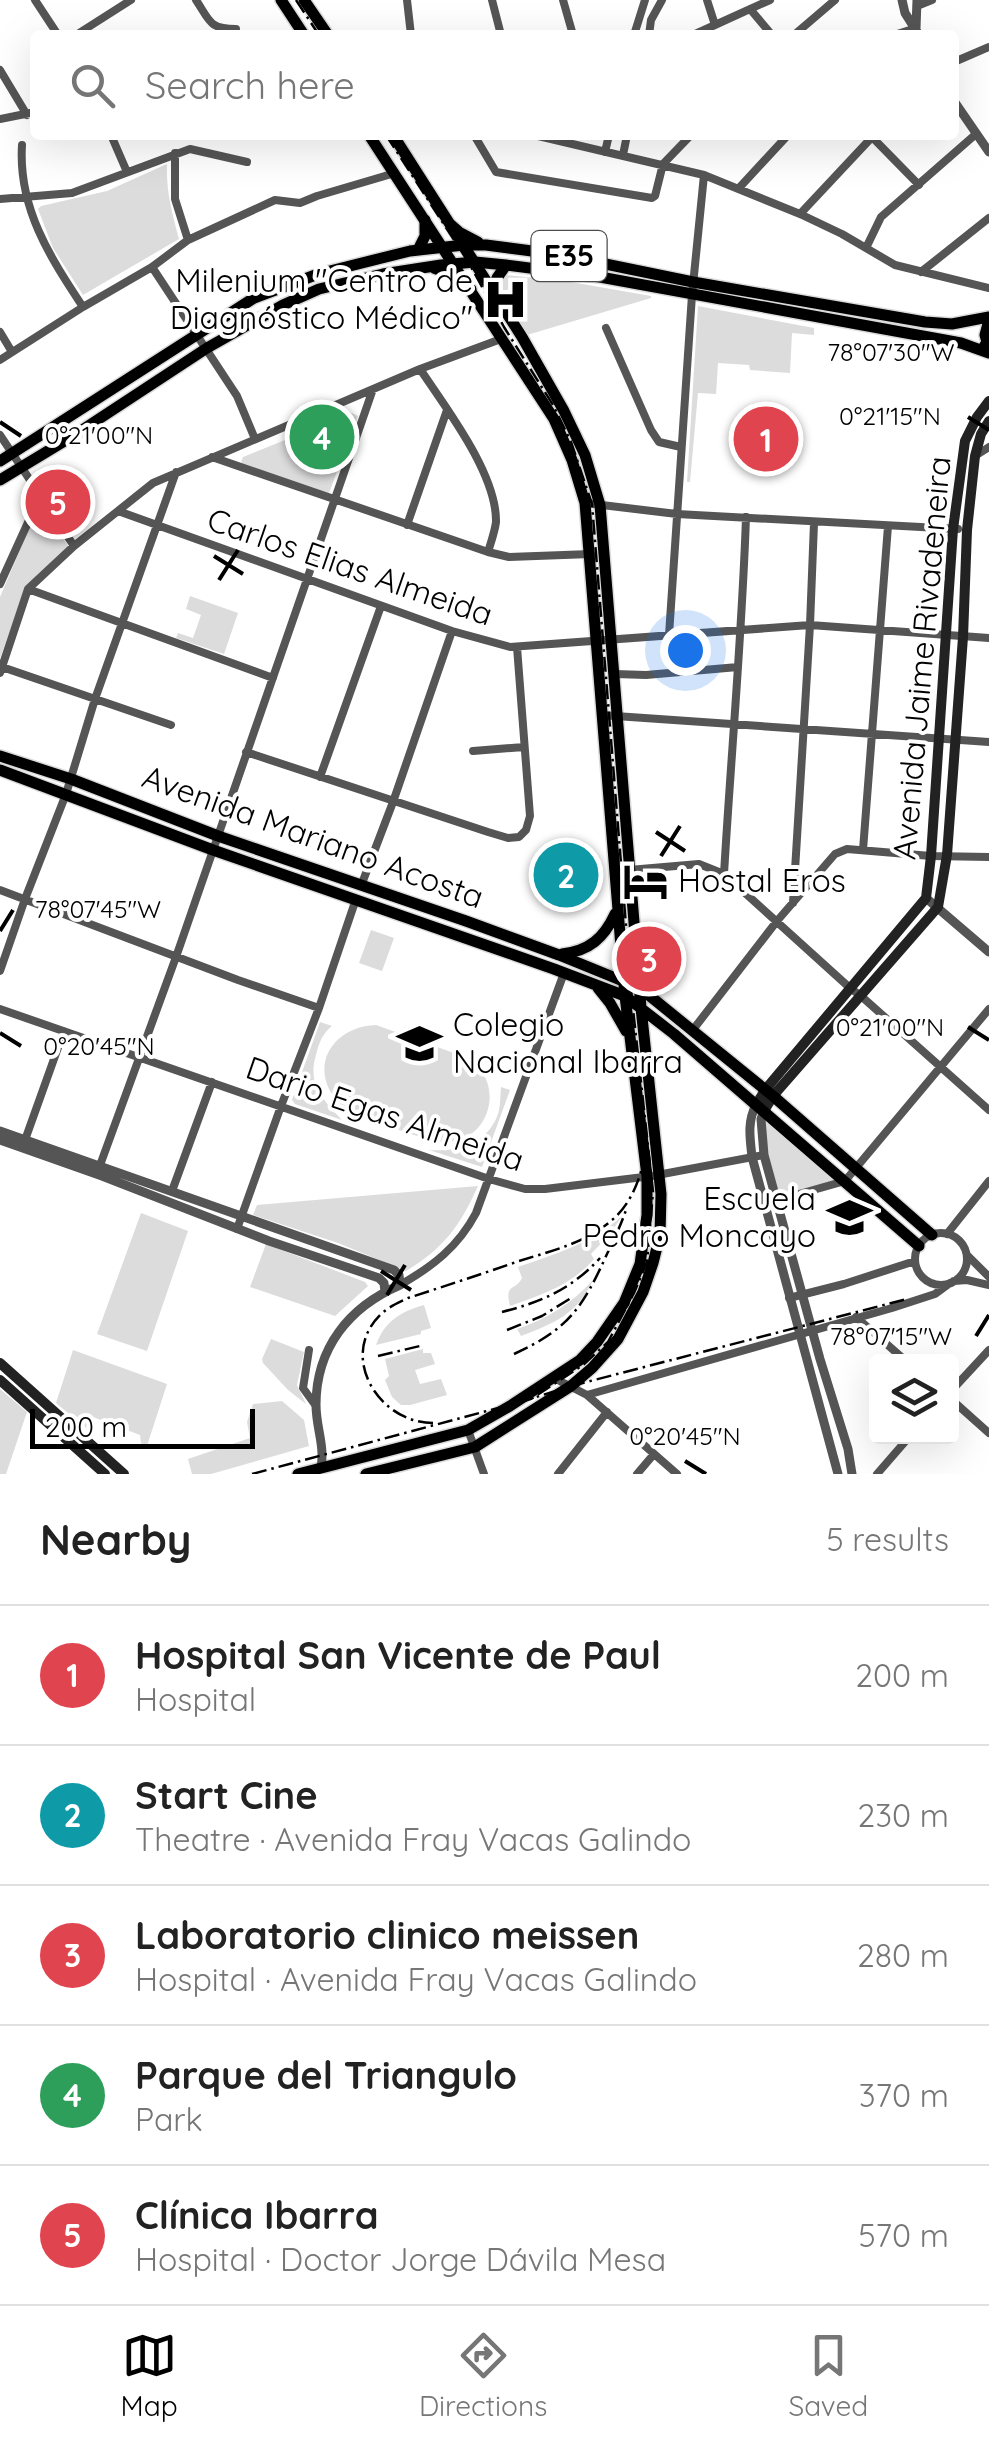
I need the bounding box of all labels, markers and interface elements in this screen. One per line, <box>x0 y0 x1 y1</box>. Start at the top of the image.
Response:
search box <box>30 30 959 140</box>
icon: search <box>65 58 120 113</box>
text: Search here <box>145 61 355 109</box>
road number: E35 <box>532 231 606 281</box>
place label: Milenium "Centro de Diagnóstico Médico" <box>170 260 473 337</box>
hospital icon: Milenium "Centro de Diagnóstico Médico" <box>482 275 530 323</box>
text: 78°07'30"W <box>827 336 955 367</box>
pin: 4 <box>290 400 354 474</box>
text: 0°21'15"N <box>839 400 941 431</box>
pin: 1 <box>734 402 798 476</box>
text: 0°21'00"N <box>45 419 153 450</box>
street label: Avenida Jaime Rivadeneira <box>883 455 959 861</box>
pin: 5 <box>26 464 90 540</box>
street label: Carlos Elias Almeida <box>202 498 498 634</box>
your location <box>660 625 711 676</box>
street label: Avenida Mariano Acosta <box>137 756 489 916</box>
pin: 2 <box>534 838 598 912</box>
hotel icon: Hostal Eros <box>621 857 669 905</box>
place label: Hostal Eros <box>678 860 846 900</box>
text: 78°07'45"W <box>35 893 161 924</box>
pin: 3 <box>616 922 682 996</box>
place label: Colegio Nacional Ibarra <box>453 1004 683 1081</box>
text: 0°21'00"N <box>836 1011 944 1042</box>
school or university icon: Colegio Nacional Ibarra <box>396 1019 444 1067</box>
text: 0°20'45"N <box>43 1030 155 1061</box>
street label: Dario Egas Almeida <box>241 1047 530 1179</box>
place label: Escuela Pedro Moncayo <box>582 1178 816 1255</box>
school or university icon: Escuela Pedro Moncayo <box>825 1193 873 1241</box>
text: 78°07'15"W <box>830 1320 952 1351</box>
map controls <box>869 1354 959 1444</box>
button: layers <box>869 1354 959 1444</box>
scale bar <box>30 1404 255 1448</box>
text: 200 m <box>45 1409 127 1444</box>
text: 0°20'45"N <box>629 1420 741 1451</box>
text: Nearby <box>40 1513 191 1566</box>
text: 5 results <box>826 1519 949 1559</box>
text: Hospital San Vicente de Paul <box>135 1631 661 1679</box>
text: 1 <box>66 1655 79 1695</box>
text: 200 m <box>855 1655 949 1695</box>
text: Hospital <box>135 1679 256 1719</box>
text: Start Cine <box>135 1771 318 1819</box>
text: 2 <box>63 1795 82 1835</box>
text: 230 m <box>858 1795 949 1835</box>
text: Theatre · Avenida Fray Vacas Galindo <box>135 1819 691 1859</box>
text: Laboratorio clinico meissen <box>135 1911 639 1959</box>
text: 3 <box>64 1935 81 1975</box>
text: 280 m <box>857 1935 949 1975</box>
text: Hospital · Avenida Fray Vacas Galindo <box>135 1959 697 1999</box>
text: Parque del Triangulo <box>135 2051 517 2099</box>
text: 4 <box>63 2075 82 2115</box>
text: 370 m <box>859 2075 949 2115</box>
text: Park <box>135 2099 203 2139</box>
text: Clínica Ibarra <box>135 2191 379 2239</box>
text: 5 <box>63 2215 82 2255</box>
text: 570 m <box>858 2215 949 2255</box>
text: Hospital · Doctor Jorge Dávila Mesa <box>135 2239 666 2279</box>
tab: Map <box>121 2328 178 2423</box>
tab: Directions <box>419 2328 547 2423</box>
tab: Saved <box>789 2328 868 2423</box>

